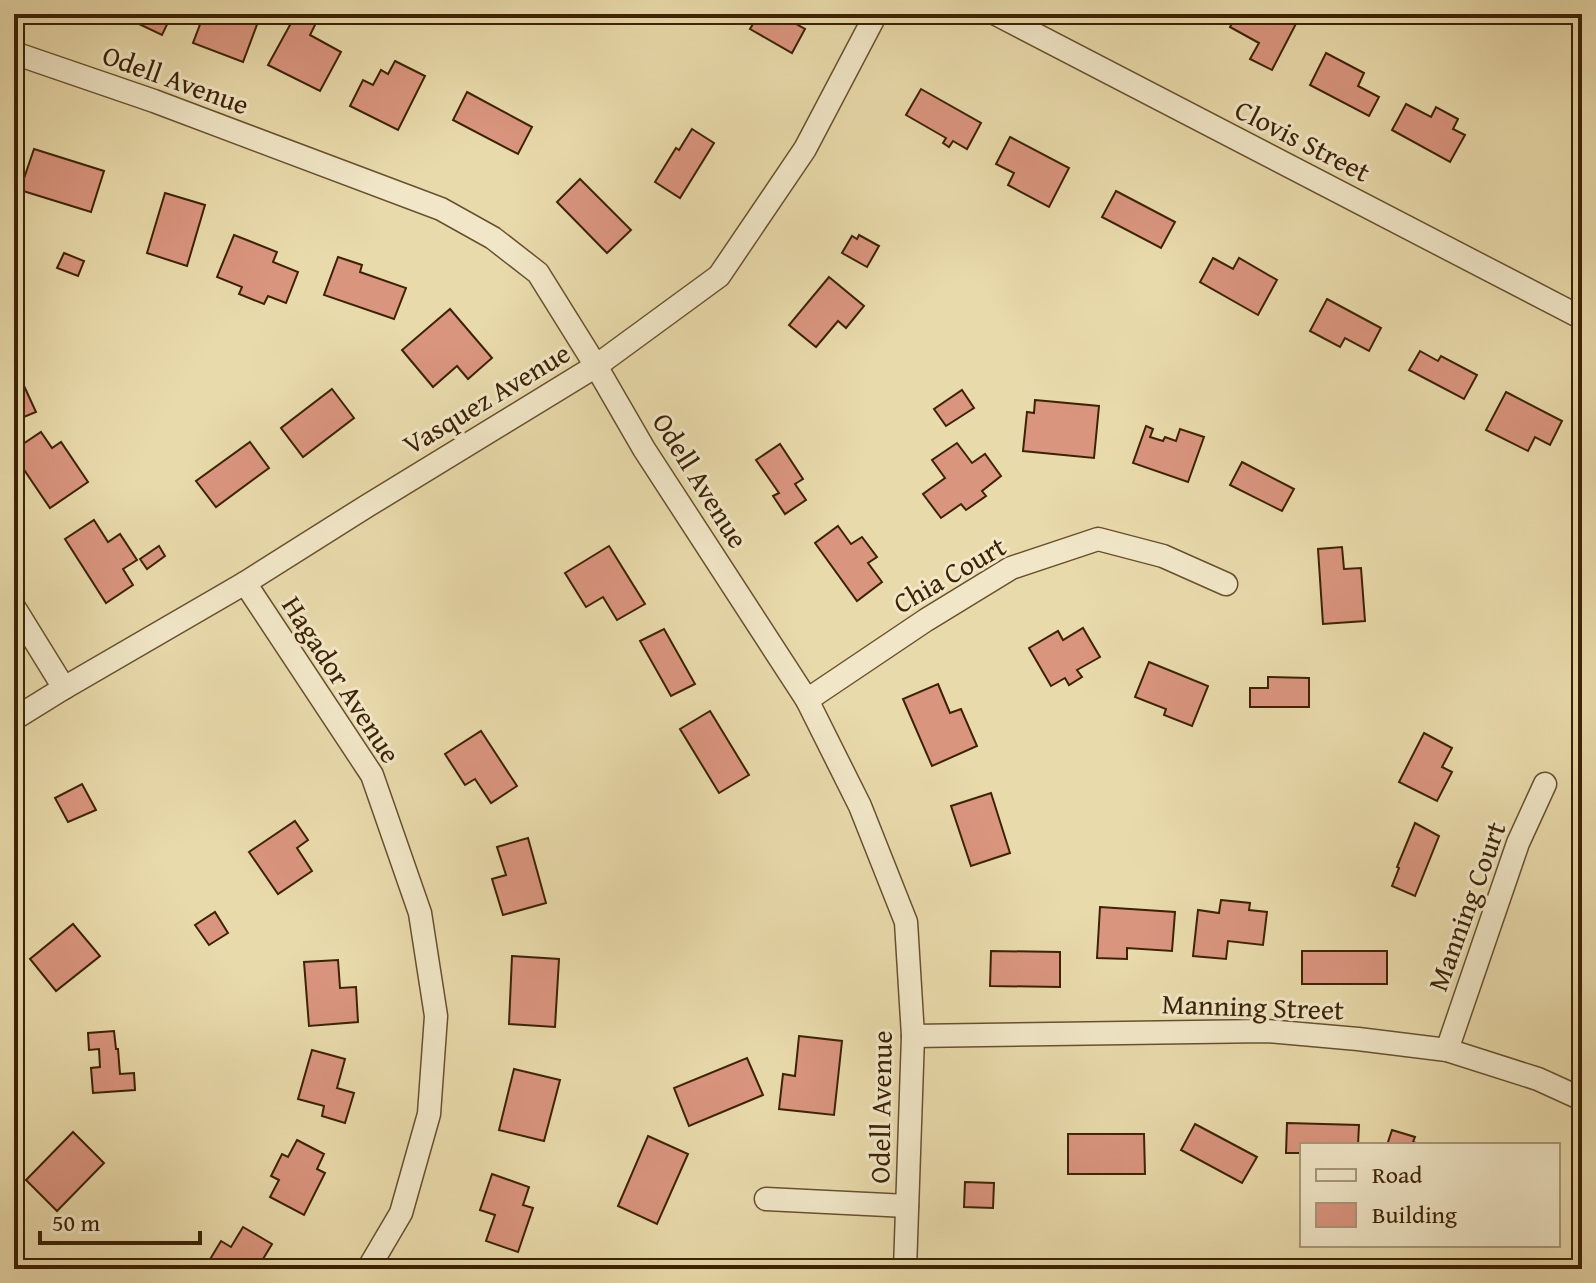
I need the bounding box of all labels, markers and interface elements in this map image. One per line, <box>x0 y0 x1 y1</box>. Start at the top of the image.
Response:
street label: Odell Avenue <box>97 34 255 124</box>
street label: Clovis Street <box>1228 88 1378 192</box>
street label: Vasquez Avenue <box>395 332 577 464</box>
street label: Odell Avenue <box>643 404 759 556</box>
street label: Chia Court <box>885 525 1013 623</box>
street label: Hagador Avenue <box>273 587 411 771</box>
street label: Manning Court <box>1416 816 1516 996</box>
street label: Manning Street <box>1161 982 1345 1030</box>
street label: Odell Avenue <box>858 1030 902 1184</box>
legend <box>1300 1143 1560 1247</box>
text: Road <box>1372 1157 1422 1192</box>
scale bar <box>40 1195 200 1245</box>
text: Building <box>1372 1197 1457 1232</box>
text: 50 m <box>52 1205 100 1240</box>

